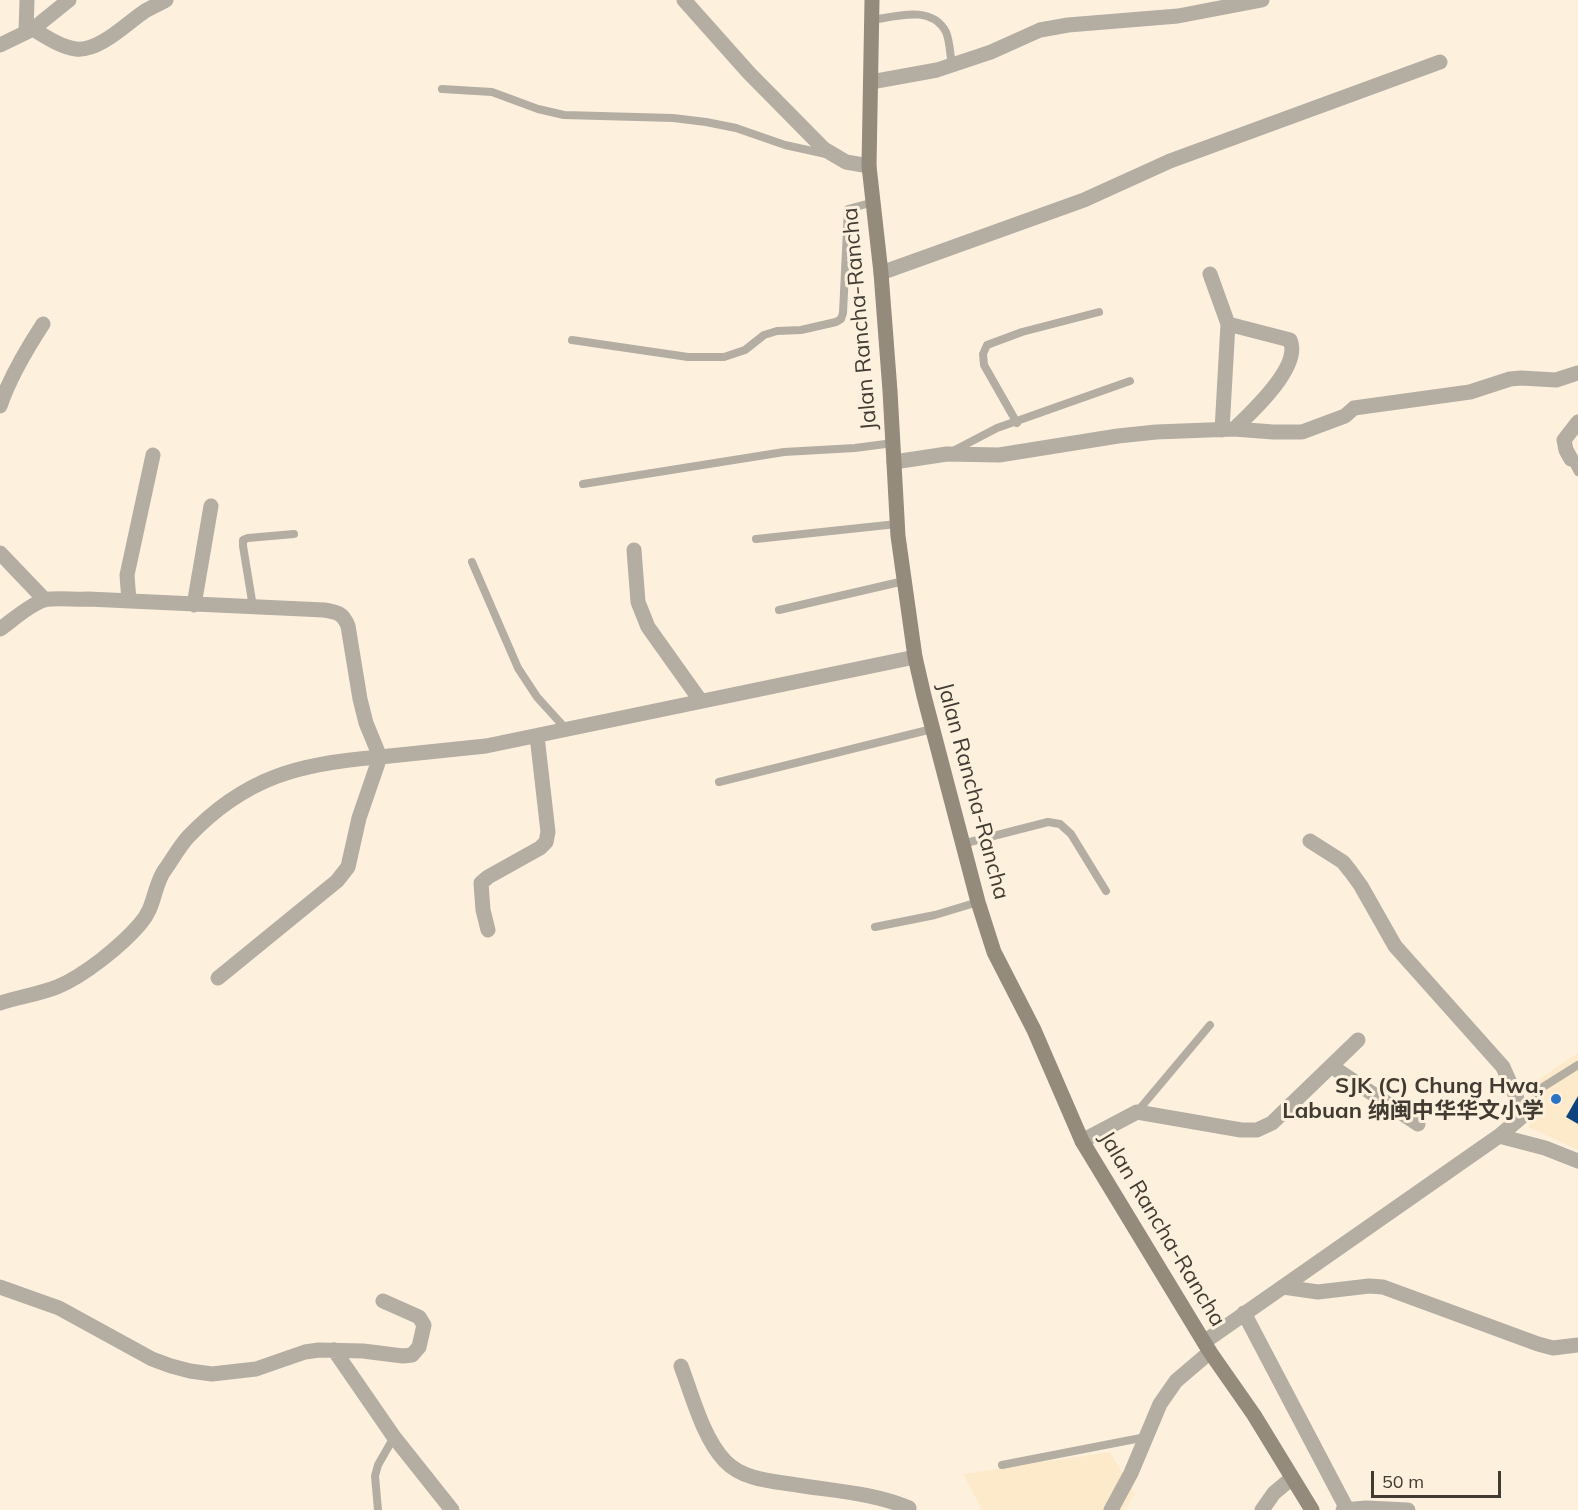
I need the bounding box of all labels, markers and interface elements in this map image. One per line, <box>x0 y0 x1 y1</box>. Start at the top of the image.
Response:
street label: Jalan Rancha-Rancha <box>837 207 883 431</box>
street label: Jalan Rancha-Rancha <box>931 680 1015 902</box>
place label: SJK (C) Chung Hwa, Labuan 纳闽中华华文小学 <box>1282 1073 1544 1124</box>
marker: SJK (C) Chung Hwa, Labuan 纳闽中华华文小学 <box>1549 1092 1563 1106</box>
street label: Jalan Rancha-Rancha <box>1093 1126 1231 1332</box>
scale bar <box>1374 1459 1504 1497</box>
text: 50 m <box>1382 1470 1424 1493</box>

